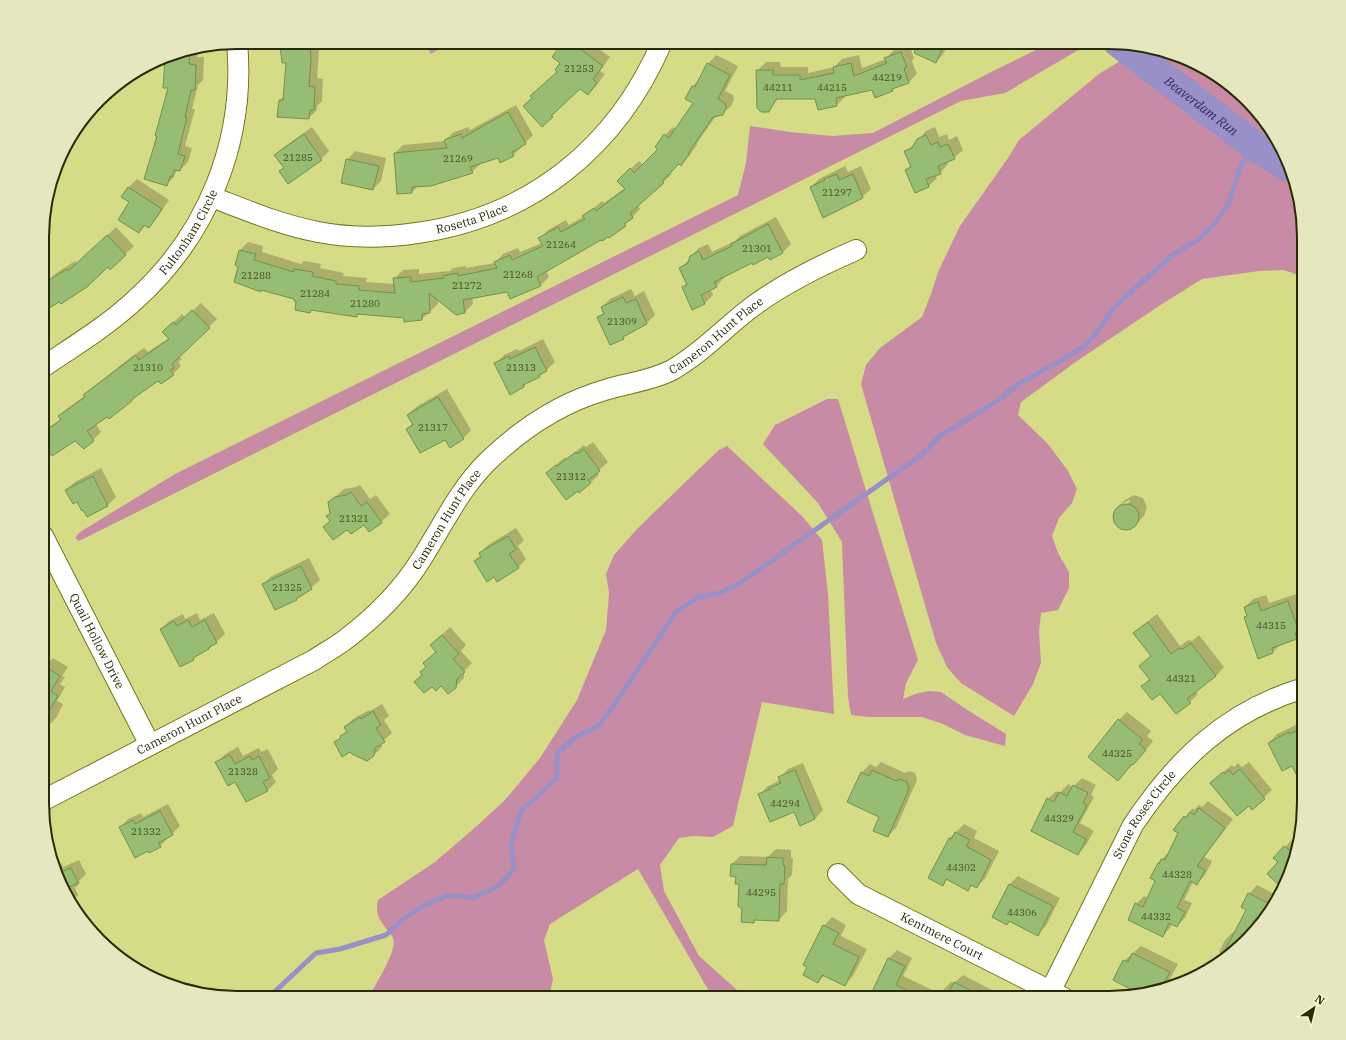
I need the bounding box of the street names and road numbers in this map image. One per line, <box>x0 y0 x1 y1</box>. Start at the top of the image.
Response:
street label: Fultonham Circle <box>156 187 220 278</box>
street label: Rosetta Place <box>434 199 510 237</box>
street label: Cameron Hunt Place <box>666 293 766 377</box>
street label: Cameron Hunt Place <box>409 466 484 572</box>
street label: Quail Hollow Drive <box>67 590 128 691</box>
street label: Cameron Hunt Place <box>134 691 244 758</box>
street label: Stone Roses Circle <box>1109 767 1179 861</box>
street label: Kentmere Court <box>898 909 986 963</box>

